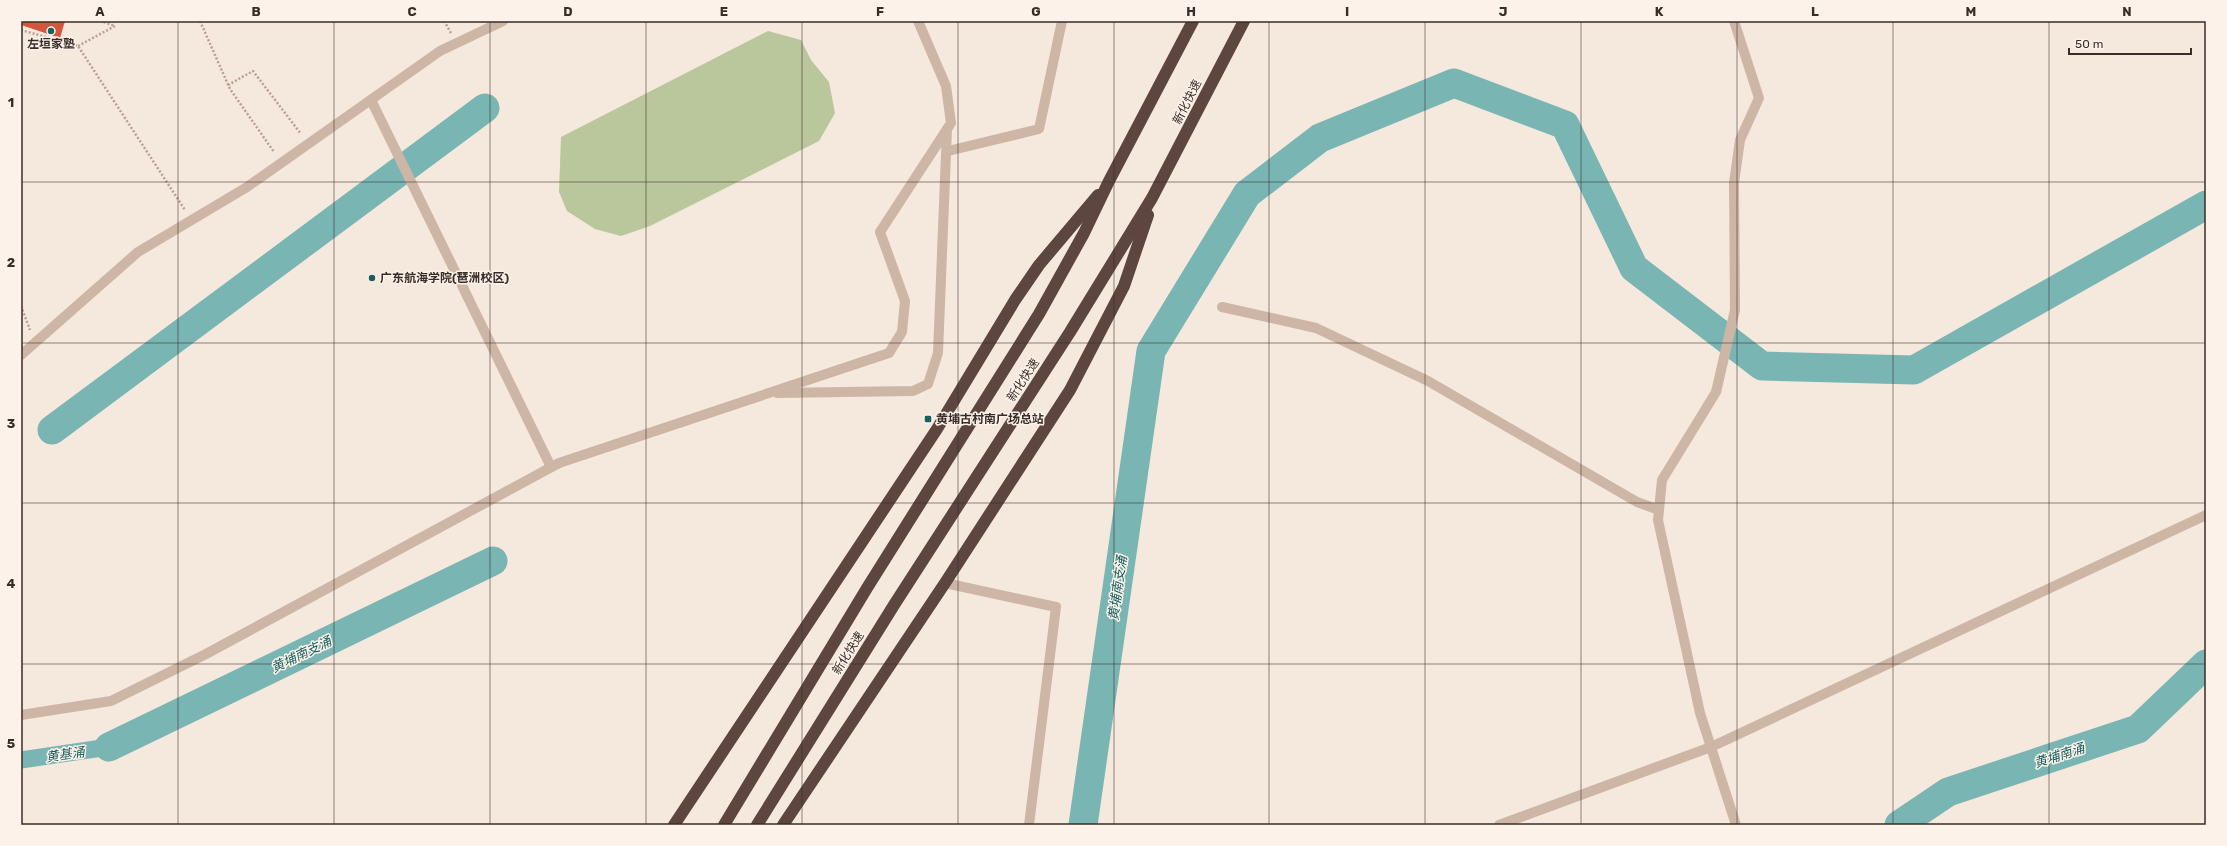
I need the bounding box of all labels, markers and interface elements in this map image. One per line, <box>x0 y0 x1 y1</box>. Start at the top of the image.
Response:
text: A <box>95 4 105 19</box>
text: B <box>251 4 261 19</box>
text: C <box>407 4 417 19</box>
text: D <box>563 4 573 19</box>
text: E <box>720 4 728 19</box>
text: F <box>876 4 884 19</box>
text: G <box>1031 4 1041 19</box>
text: H <box>1186 4 1196 19</box>
text: I <box>1345 4 1349 19</box>
text: J <box>1499 4 1507 19</box>
text: K <box>1655 4 1664 19</box>
text: L <box>1811 4 1819 19</box>
text: M <box>1966 4 1976 19</box>
text: N <box>2122 4 2132 19</box>
marker: 左垣家塾 <box>46 26 56 36</box>
scale bar <box>2069 30 2191 56</box>
place label: 左垣家塾 <box>27 37 75 51</box>
text: 50 m <box>2075 37 2103 51</box>
street label: 新化快速 <box>1170 77 1204 127</box>
text: 1 <box>8 95 14 110</box>
text: 2 <box>7 255 15 270</box>
place label: 广东航海学院(琶洲校区) <box>380 271 510 285</box>
marker: 广东航海学院(琶洲校区) <box>367 273 377 283</box>
street label: 新化快速 <box>1004 356 1042 404</box>
place label: 黄埔古村南广场总站 <box>936 412 1044 426</box>
marker: 黄埔古村南广场总站 <box>923 414 933 424</box>
text: 3 <box>7 416 16 431</box>
water label: 黄埔南支涌 <box>1106 553 1130 621</box>
text: 4 <box>7 576 16 591</box>
street label: 新化快速 <box>829 629 867 677</box>
water label: 黄埔南支涌 <box>269 633 336 675</box>
text: 5 <box>7 736 15 751</box>
water label: 黄埔南涌 <box>2032 740 2088 771</box>
water label: 黄基涌 <box>45 744 87 765</box>

